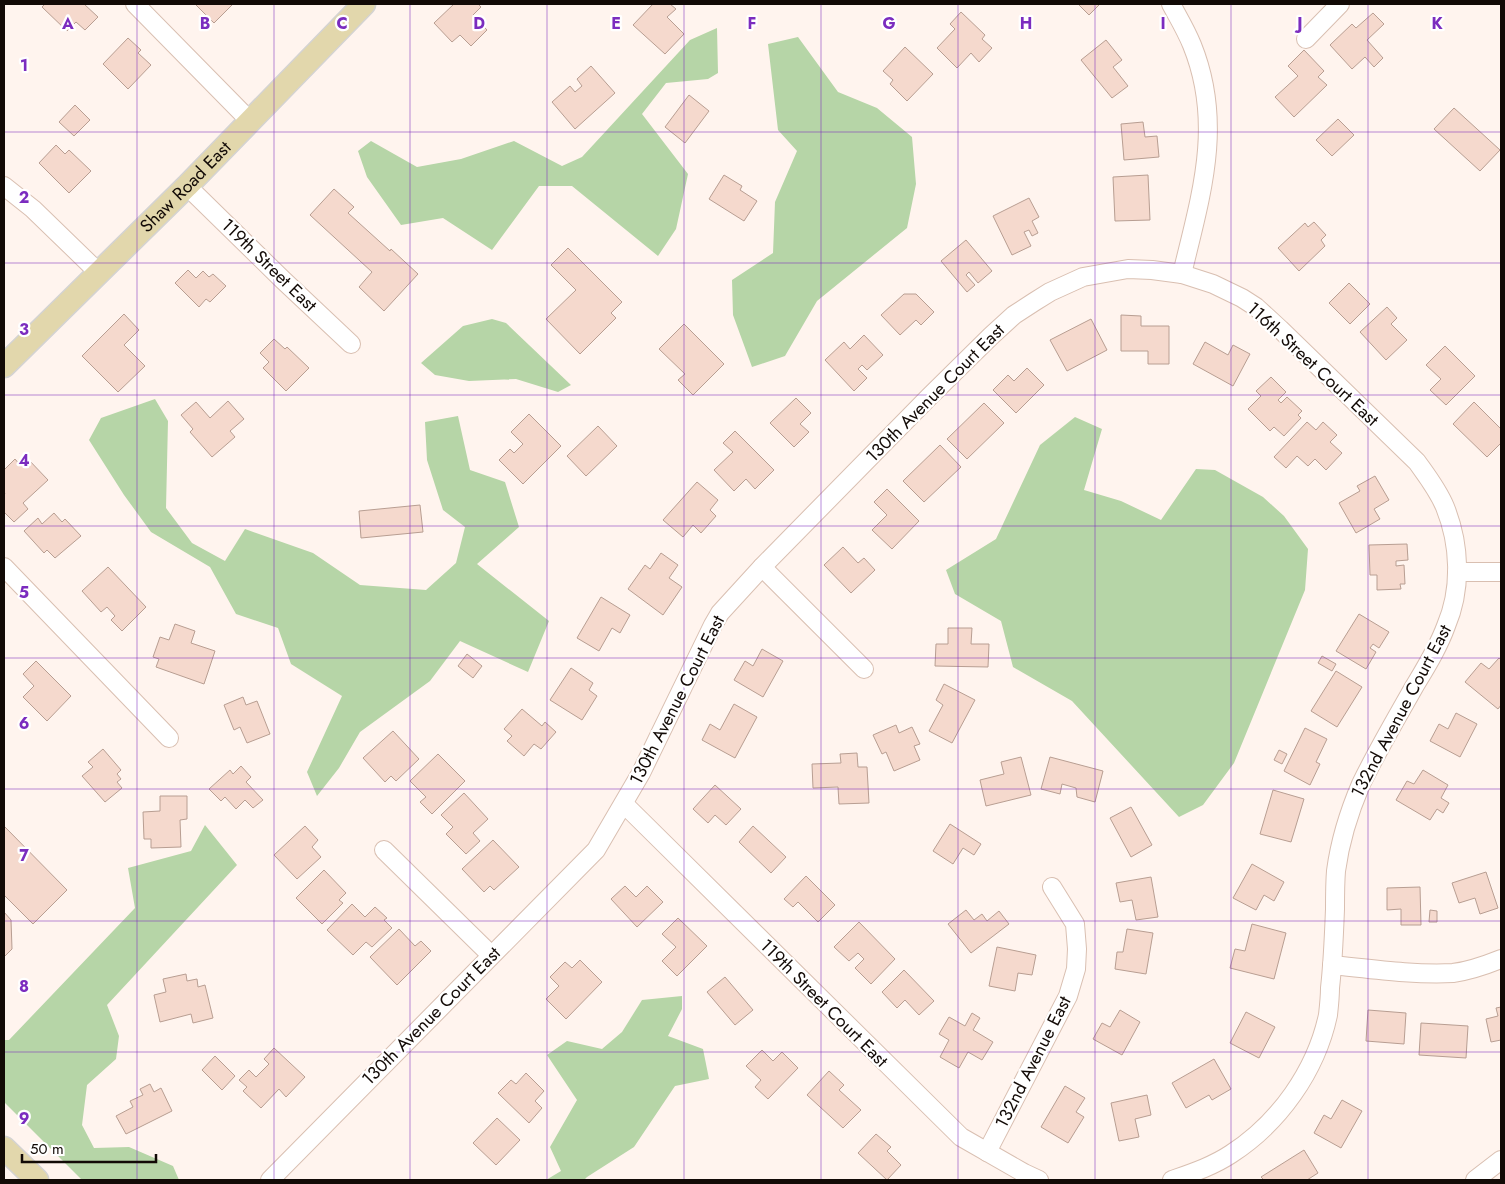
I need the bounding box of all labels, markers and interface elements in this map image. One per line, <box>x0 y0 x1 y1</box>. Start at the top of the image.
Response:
text: A <box>61 12 74 35</box>
text: B <box>200 12 210 35</box>
text: C <box>336 12 348 35</box>
text: D <box>473 12 485 35</box>
text: E <box>611 12 621 35</box>
text: F <box>748 12 756 35</box>
text: G <box>882 12 896 35</box>
text: H <box>1020 12 1032 35</box>
text: I <box>1160 12 1166 35</box>
text: J <box>1294 12 1303 35</box>
text: K <box>1431 12 1443 35</box>
text: 1 <box>20 54 28 77</box>
street label: Shaw Road East <box>134 135 237 239</box>
text: 2 <box>19 186 29 209</box>
street label: 119th Street East <box>215 213 323 318</box>
street label: 116th Street Court East <box>1241 296 1385 433</box>
street label: 130th Avenue Court East <box>860 317 1011 468</box>
text: 3 <box>19 318 29 341</box>
text: 4 <box>18 449 30 472</box>
text: 5 <box>19 581 29 604</box>
street label: 130th Avenue Court East <box>623 610 731 789</box>
street label: 132nd Avenue Court East <box>1344 619 1458 802</box>
text: 6 <box>19 712 29 735</box>
text: 7 <box>19 844 29 867</box>
street label: 119th Street Court East <box>754 933 894 1073</box>
street label: 130th Avenue Court East <box>356 940 507 1091</box>
text: 8 <box>19 975 29 998</box>
street label: 132nd Avenue East <box>989 991 1078 1132</box>
text: 9 <box>19 1107 29 1130</box>
scale bar <box>22 1132 156 1164</box>
text: 50 m <box>30 1138 64 1160</box>

